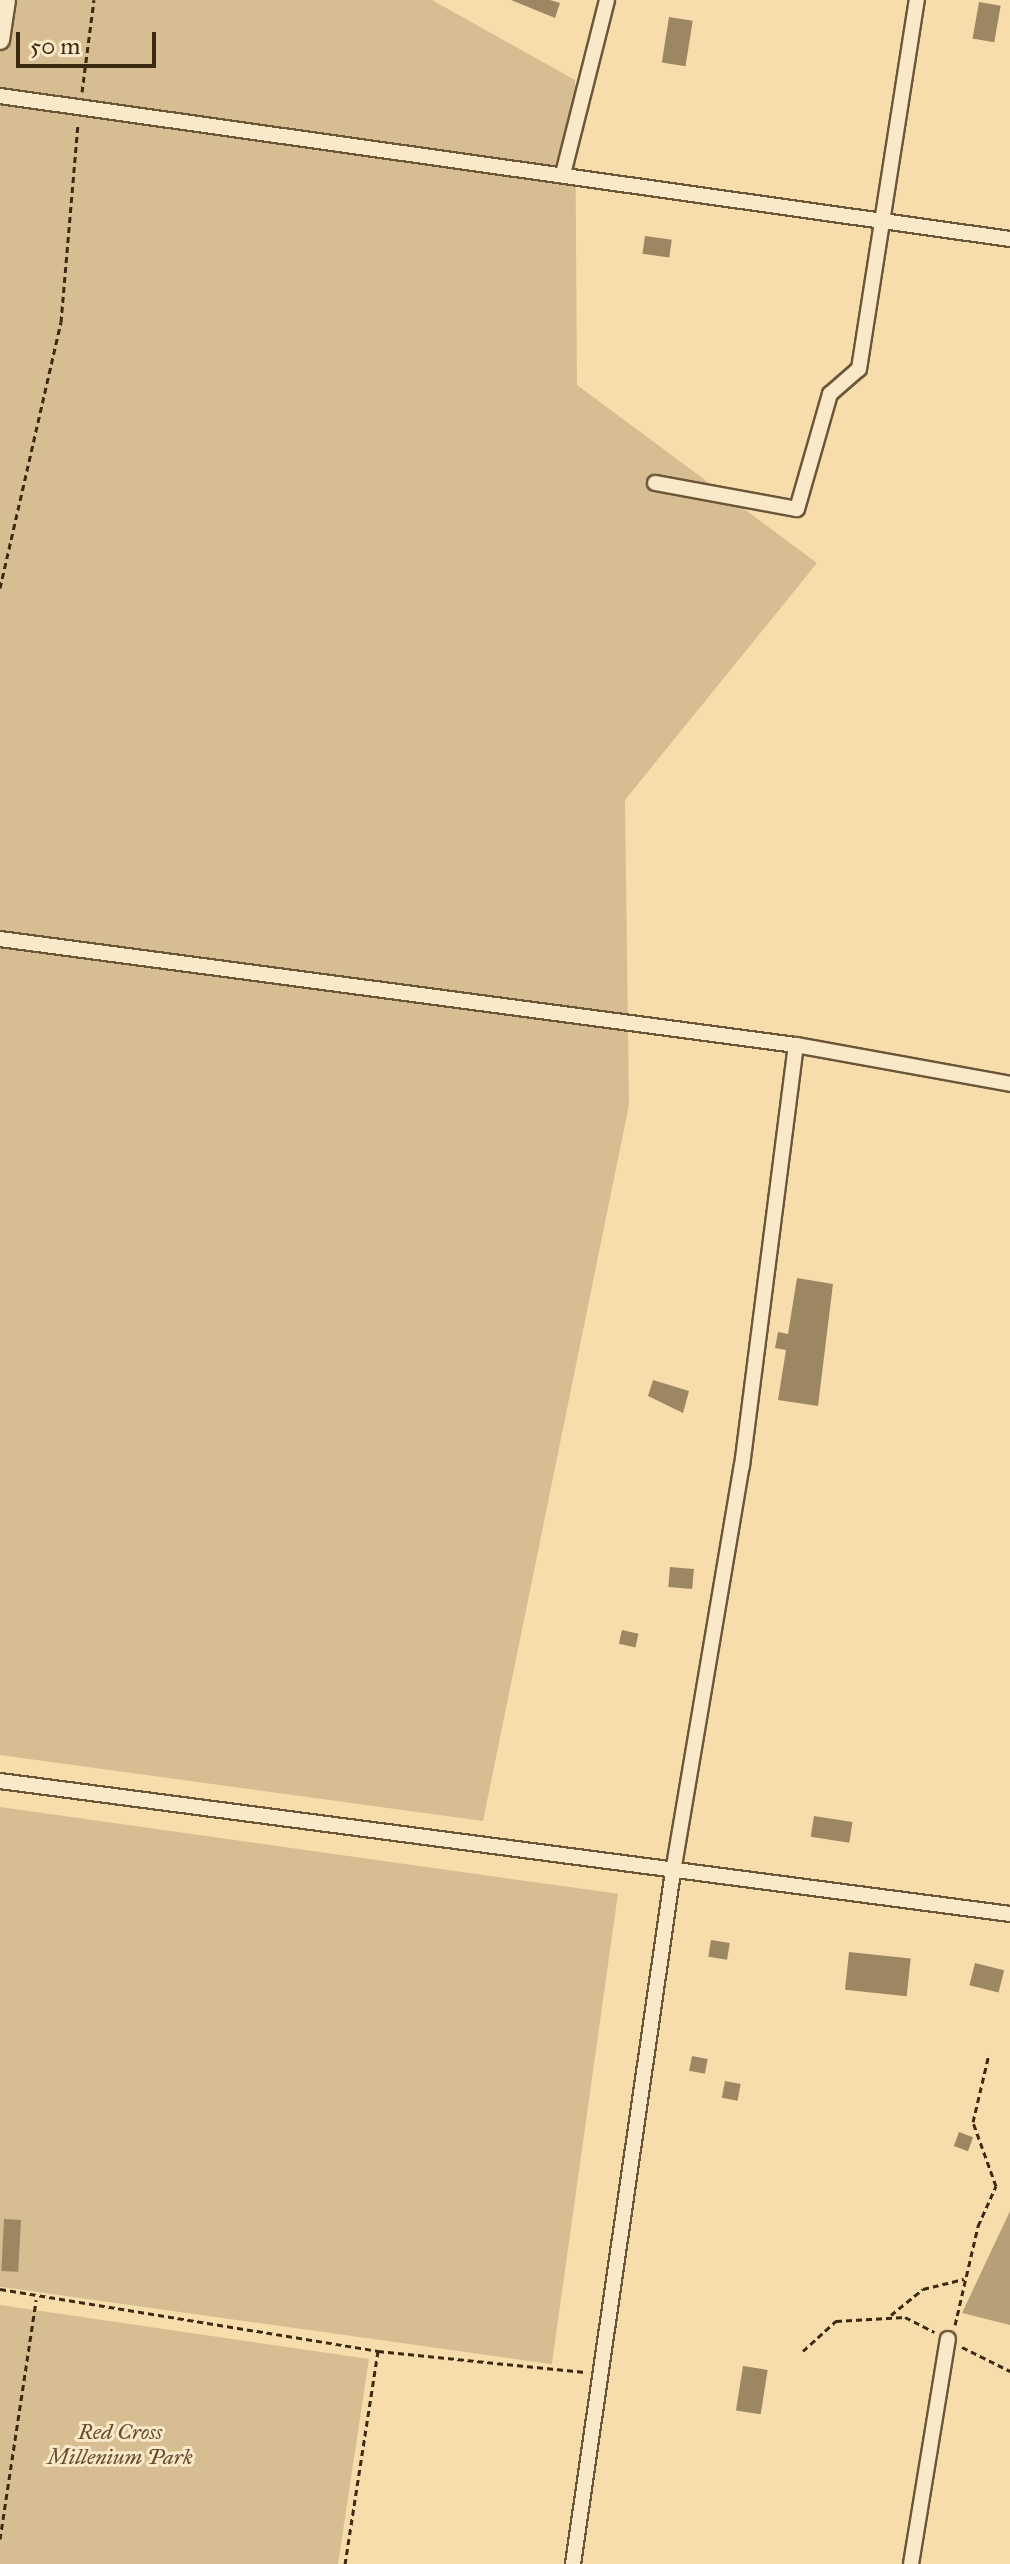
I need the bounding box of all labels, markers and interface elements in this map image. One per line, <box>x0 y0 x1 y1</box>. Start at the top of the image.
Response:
scale bar <box>20 16 160 66</box>
text: 50 m <box>30 31 80 61</box>
park label: Red Cross Millenium Park <box>47 2418 193 2470</box>

